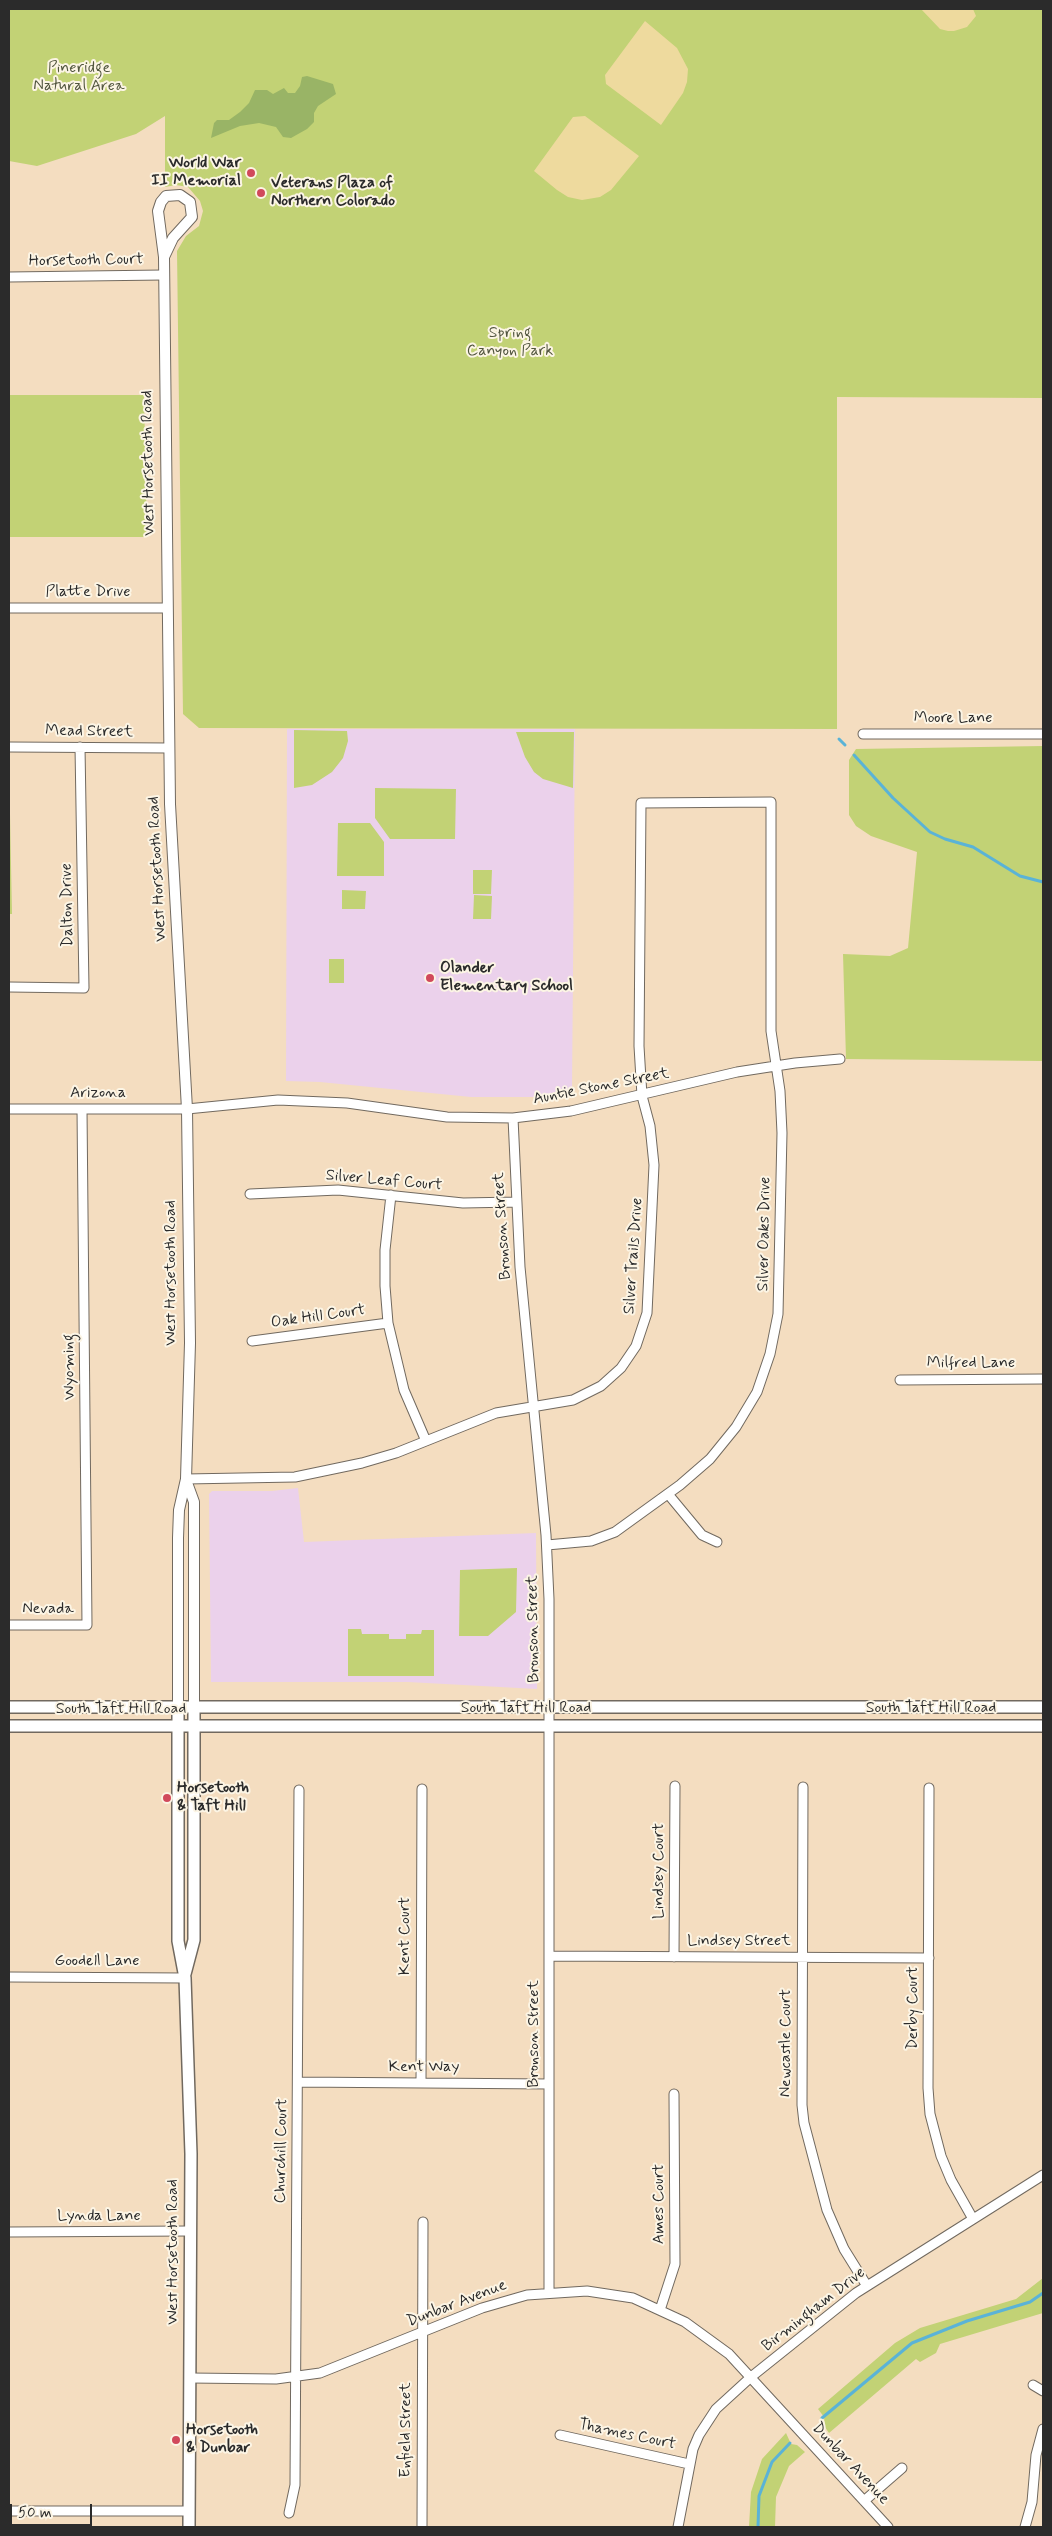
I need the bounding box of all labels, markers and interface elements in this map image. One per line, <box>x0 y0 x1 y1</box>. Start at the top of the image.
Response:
park label: Pineridge Natural Area <box>33 59 125 97</box>
place label: World War II Memorial <box>151 154 241 192</box>
marker: World War II Memorial <box>245 167 257 179</box>
place label: Veterans Plaza of Northern Colorado <box>271 174 395 212</box>
marker: Veterans Plaza of Northern Colorado <box>255 187 267 199</box>
street label: Horsetooth Court <box>28 250 144 272</box>
park label: Spring Canyon Park <box>467 324 553 362</box>
street label: West Horsetooth Road <box>138 390 160 536</box>
street label: Platte Drive <box>46 583 130 603</box>
street label: Moore Lane <box>914 709 992 729</box>
street label: Mead Street <box>45 722 133 742</box>
street label: West Horsetooth Road <box>145 796 171 942</box>
street label: Dalton Drive <box>58 863 78 947</box>
place label: Olander Elementary School <box>440 959 573 997</box>
marker: Olander Elementary School <box>424 972 436 984</box>
street label: Auntie Stone Street <box>531 1064 671 1110</box>
street label: Arizona <box>70 1084 126 1104</box>
street label: Silver Leaf Court <box>325 1166 443 1196</box>
street label: Bronson Street <box>490 1172 516 1280</box>
street label: Silver Oaks Drive <box>754 1176 776 1292</box>
street label: Silver Trails Drive <box>620 1197 648 1315</box>
street label: West Horsetooth Road <box>162 1200 182 1346</box>
street label: Oak Hill Court <box>270 1301 366 1333</box>
street label: Wyoming <box>60 1334 80 1400</box>
street label: Milfred Lane <box>927 1354 1015 1374</box>
street label: Bronson Street <box>523 1575 545 1683</box>
street label: Nevada <box>22 1600 74 1620</box>
street label: South Taft Hill Road <box>461 1699 591 1719</box>
street label: South Taft Hill Road <box>866 1699 996 1719</box>
street label: South Taft Hill Road <box>56 1700 186 1720</box>
place label: Horsetooth & Taft Hill <box>177 1779 249 1817</box>
marker: Horsetooth & Taft Hill <box>161 1792 173 1804</box>
street label: Lindsey Court <box>650 1823 670 1919</box>
street label: Kent Court <box>396 1897 416 1975</box>
street label: Lindsey Street <box>687 1932 791 1952</box>
street label: Goodell Lane <box>55 1952 139 1972</box>
street label: Derby Court <box>904 1966 924 2050</box>
street label: Bronson Street <box>525 1980 545 2088</box>
street label: Newcastle Court <box>777 1989 797 2097</box>
street label: Kent Way <box>389 2058 459 2078</box>
street label: Churchill Court <box>271 2098 293 2204</box>
street label: Ames Court <box>650 2164 670 2244</box>
street label: West Horsetooth Road <box>164 2179 184 2325</box>
street label: Lynda Lane <box>57 2207 141 2227</box>
street label: Birmingham Drive <box>758 2264 870 2356</box>
street label: Dunbar Avenue <box>404 2276 510 2332</box>
street label: Enfield Street <box>397 2382 417 2478</box>
street label: Thames Court <box>577 2415 677 2455</box>
street label: Dunbar Avenue <box>807 2419 893 2509</box>
place label: Horsetooth & Dunbar <box>186 2421 258 2459</box>
marker: Horsetooth & Dunbar <box>170 2434 182 2446</box>
scale bar <box>12 2494 95 2526</box>
text: 50 m <box>18 2503 52 2523</box>

